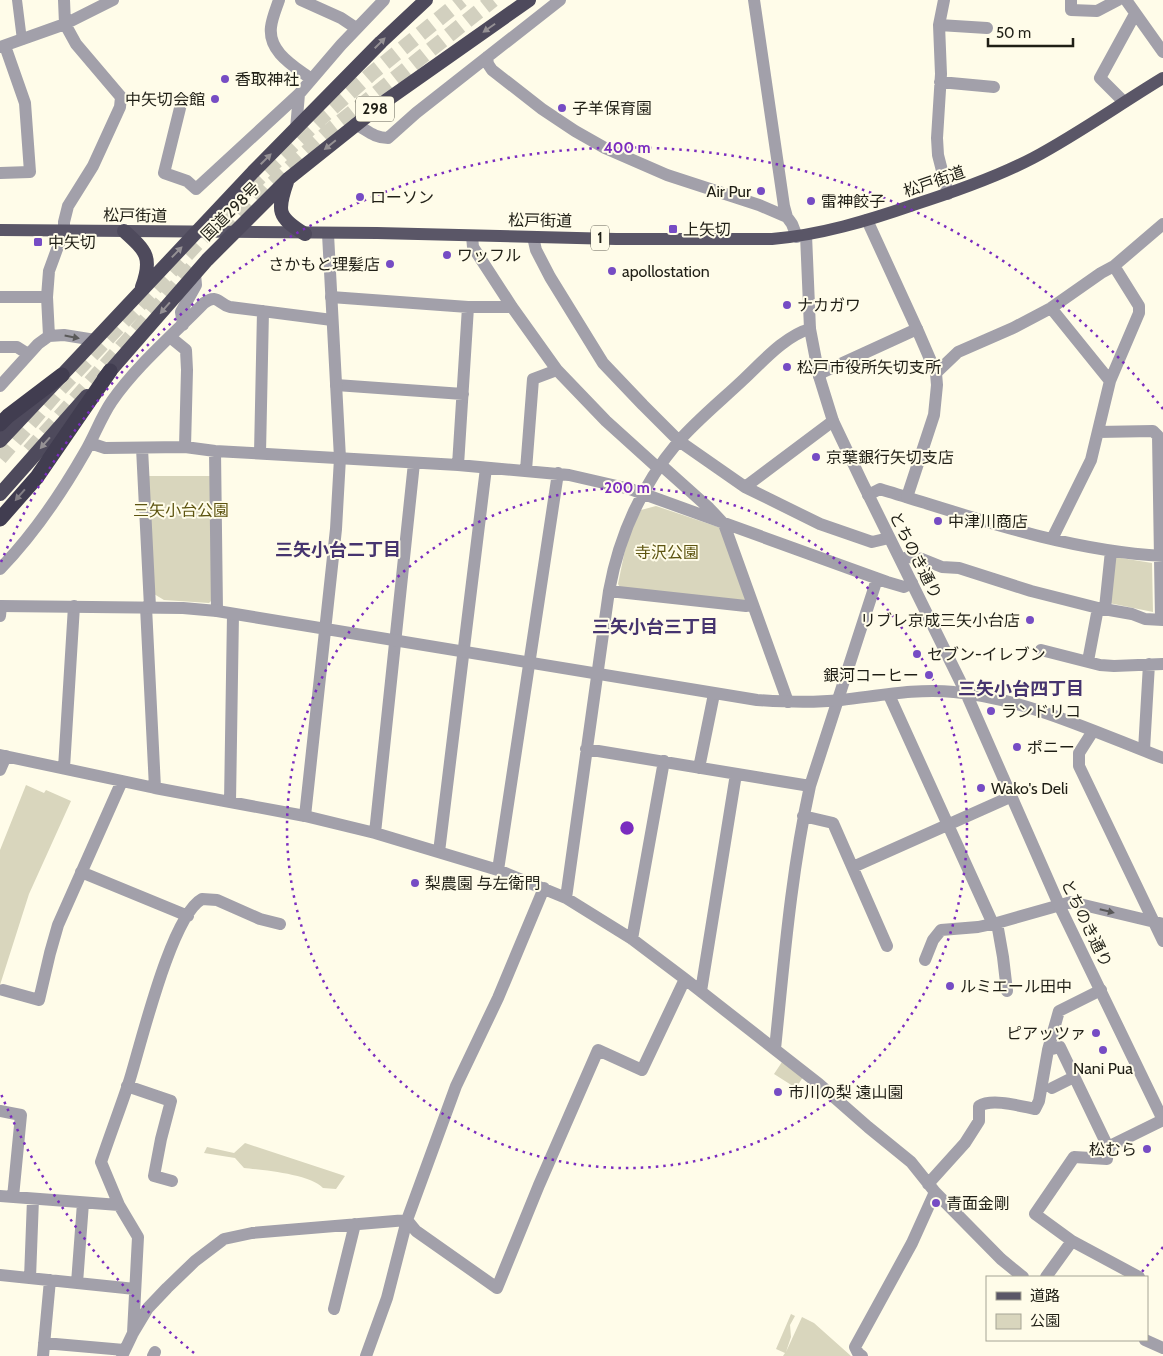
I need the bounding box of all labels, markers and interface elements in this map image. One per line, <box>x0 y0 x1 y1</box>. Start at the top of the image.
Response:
scale bar <box>988 15 1073 47</box>
one-way arrow <box>482 23 496 33</box>
text: 50 m <box>996 24 1031 42</box>
one-way arrow <box>374 37 386 49</box>
place label: 香取神社 <box>235 70 299 89</box>
marker: 香取神社 <box>219 73 231 85</box>
place label: 中矢切会館 <box>125 90 205 109</box>
marker: 中矢切会館 <box>209 93 221 105</box>
road number: 298 <box>356 96 394 122</box>
place label: 子羊保育園 <box>572 99 652 118</box>
marker: 子羊保育園 <box>556 102 568 114</box>
one-way arrow <box>323 139 336 150</box>
text: 400 m <box>604 139 650 157</box>
one-way arrow <box>260 153 272 165</box>
street label: 松戸街道 <box>901 162 968 201</box>
street label: 国道298号 <box>197 178 264 245</box>
place label: Air Pur <box>707 182 752 201</box>
marker: Air Pur <box>755 185 767 197</box>
place label: ローソン <box>370 188 434 207</box>
marker: ローソン <box>354 191 366 203</box>
place label: 雷神餃子 <box>821 192 885 211</box>
marker: 雷神餃子 <box>805 195 817 207</box>
street label: 松戸街道 <box>103 205 167 226</box>
street label: 松戸街道 <box>508 210 572 231</box>
place label: 上矢切 <box>683 220 731 239</box>
marker: 上矢切 <box>667 223 679 235</box>
road number: 1 <box>591 226 609 250</box>
place label: 中矢切 <box>48 233 96 252</box>
marker: 中矢切 <box>32 236 44 248</box>
place label: ワッフル <box>457 246 521 265</box>
one-way arrow <box>171 247 183 259</box>
marker: ワッフル <box>441 249 453 261</box>
place label: さかもと理髪店 <box>268 255 380 274</box>
marker: さかもと理髪店 <box>384 258 396 270</box>
place label: apollostation <box>622 262 710 281</box>
marker: apollostation <box>606 265 618 277</box>
place label: ナカガワ <box>797 296 861 315</box>
marker: ナカガワ <box>781 299 793 311</box>
one-way arrow <box>159 302 171 314</box>
one-way arrow <box>64 333 80 341</box>
place label: 松戸市役所矢切支所 <box>797 358 941 377</box>
marker: 松戸市役所矢切支所 <box>781 361 793 373</box>
one-way arrow <box>40 436 51 449</box>
place label: 京葉銀行矢切支店 <box>826 448 954 467</box>
marker: 京葉銀行矢切支店 <box>810 451 822 463</box>
text: 200 m <box>604 479 650 497</box>
one-way arrow <box>15 489 26 502</box>
park label: 三矢小台公園 <box>133 501 229 520</box>
street label: とちのき通り <box>885 508 946 602</box>
place label: 中津川商店 <box>948 512 1028 531</box>
marker: 中津川商店 <box>932 515 944 527</box>
district label: 三矢小台二丁目 <box>275 539 401 561</box>
park label: 寺沢公園 <box>635 543 699 562</box>
place label: リブレ京成三矢小台店 <box>860 611 1020 630</box>
marker: リブレ京成三矢小台店 <box>1024 614 1036 626</box>
district label: 三矢小台三丁目 <box>592 616 718 638</box>
place label: セブン-イレブン <box>927 645 1046 664</box>
marker: セブン-イレブン <box>911 648 923 660</box>
place label: 銀河コーヒー <box>823 666 919 685</box>
marker: 銀河コーヒー <box>923 669 935 681</box>
district label: 三矢小台四丁目 <box>958 678 1084 700</box>
place label: ランドリコ <box>1001 702 1081 721</box>
marker: ランドリコ <box>985 705 997 717</box>
place label: ポニー <box>1027 738 1075 757</box>
marker: ポニー <box>1011 741 1023 753</box>
place label: Wako's Deli <box>991 779 1068 798</box>
marker: Wako's Deli <box>975 782 987 794</box>
centre of rings <box>618 819 636 837</box>
place label: 梨農園 与左衛門 <box>425 874 541 893</box>
street label: とちのき通り <box>1057 876 1116 970</box>
marker: 梨農園 与左衛門 <box>409 877 421 889</box>
one-way arrow <box>1100 907 1115 915</box>
place label: ルミエール田中 <box>960 977 1072 996</box>
marker: ルミエール田中 <box>944 980 956 992</box>
place label: ピアッツァ <box>1006 1024 1086 1043</box>
marker: ピアッツァ <box>1090 1027 1102 1039</box>
marker: Nani Pua <box>1097 1044 1109 1056</box>
place label: Nani Pua <box>1073 1059 1133 1078</box>
place label: 市川の梨 遠山園 <box>788 1083 904 1102</box>
marker: 市川の梨 遠山園 <box>772 1086 784 1098</box>
place label: 松むら <box>1089 1140 1137 1159</box>
marker: 松むら <box>1141 1143 1153 1155</box>
place label: 青面金剛 <box>946 1194 1010 1213</box>
marker: 青面金剛 <box>930 1197 942 1209</box>
legend <box>986 1276 1148 1341</box>
text: 道路 <box>1030 1287 1060 1305</box>
text: 公園 <box>1030 1312 1060 1330</box>

